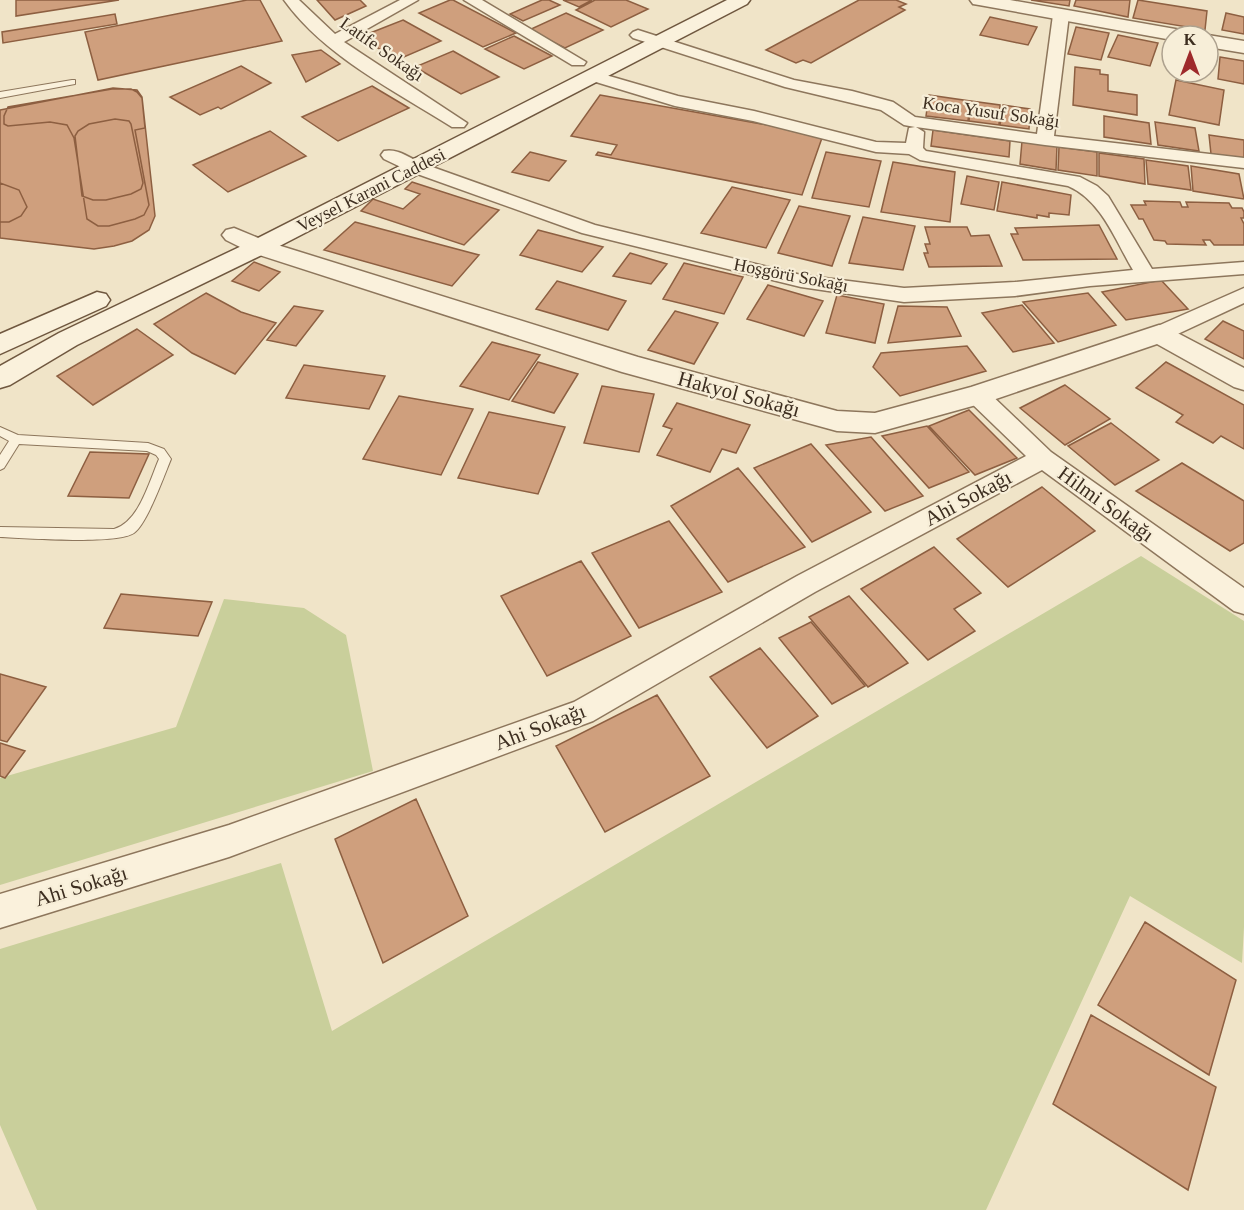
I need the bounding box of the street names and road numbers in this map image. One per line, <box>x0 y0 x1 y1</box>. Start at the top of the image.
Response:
street label: Latife Sokağı <box>336 13 428 85</box>
street label: Koca Yusuf Sokağı <box>921 92 1061 132</box>
street label: Veysel Karani Caddesi <box>293 144 449 236</box>
street label: Hoşgörü Sokağı <box>732 254 850 296</box>
street label: Hakyol Sokağı <box>675 366 803 422</box>
street label: Hilmi Sokağı <box>1053 461 1159 547</box>
street label: Ahi Sokağı <box>920 465 1016 531</box>
street label: Ahi Sokağı <box>491 699 589 755</box>
street label: Ahi Sokağı <box>32 861 130 911</box>

